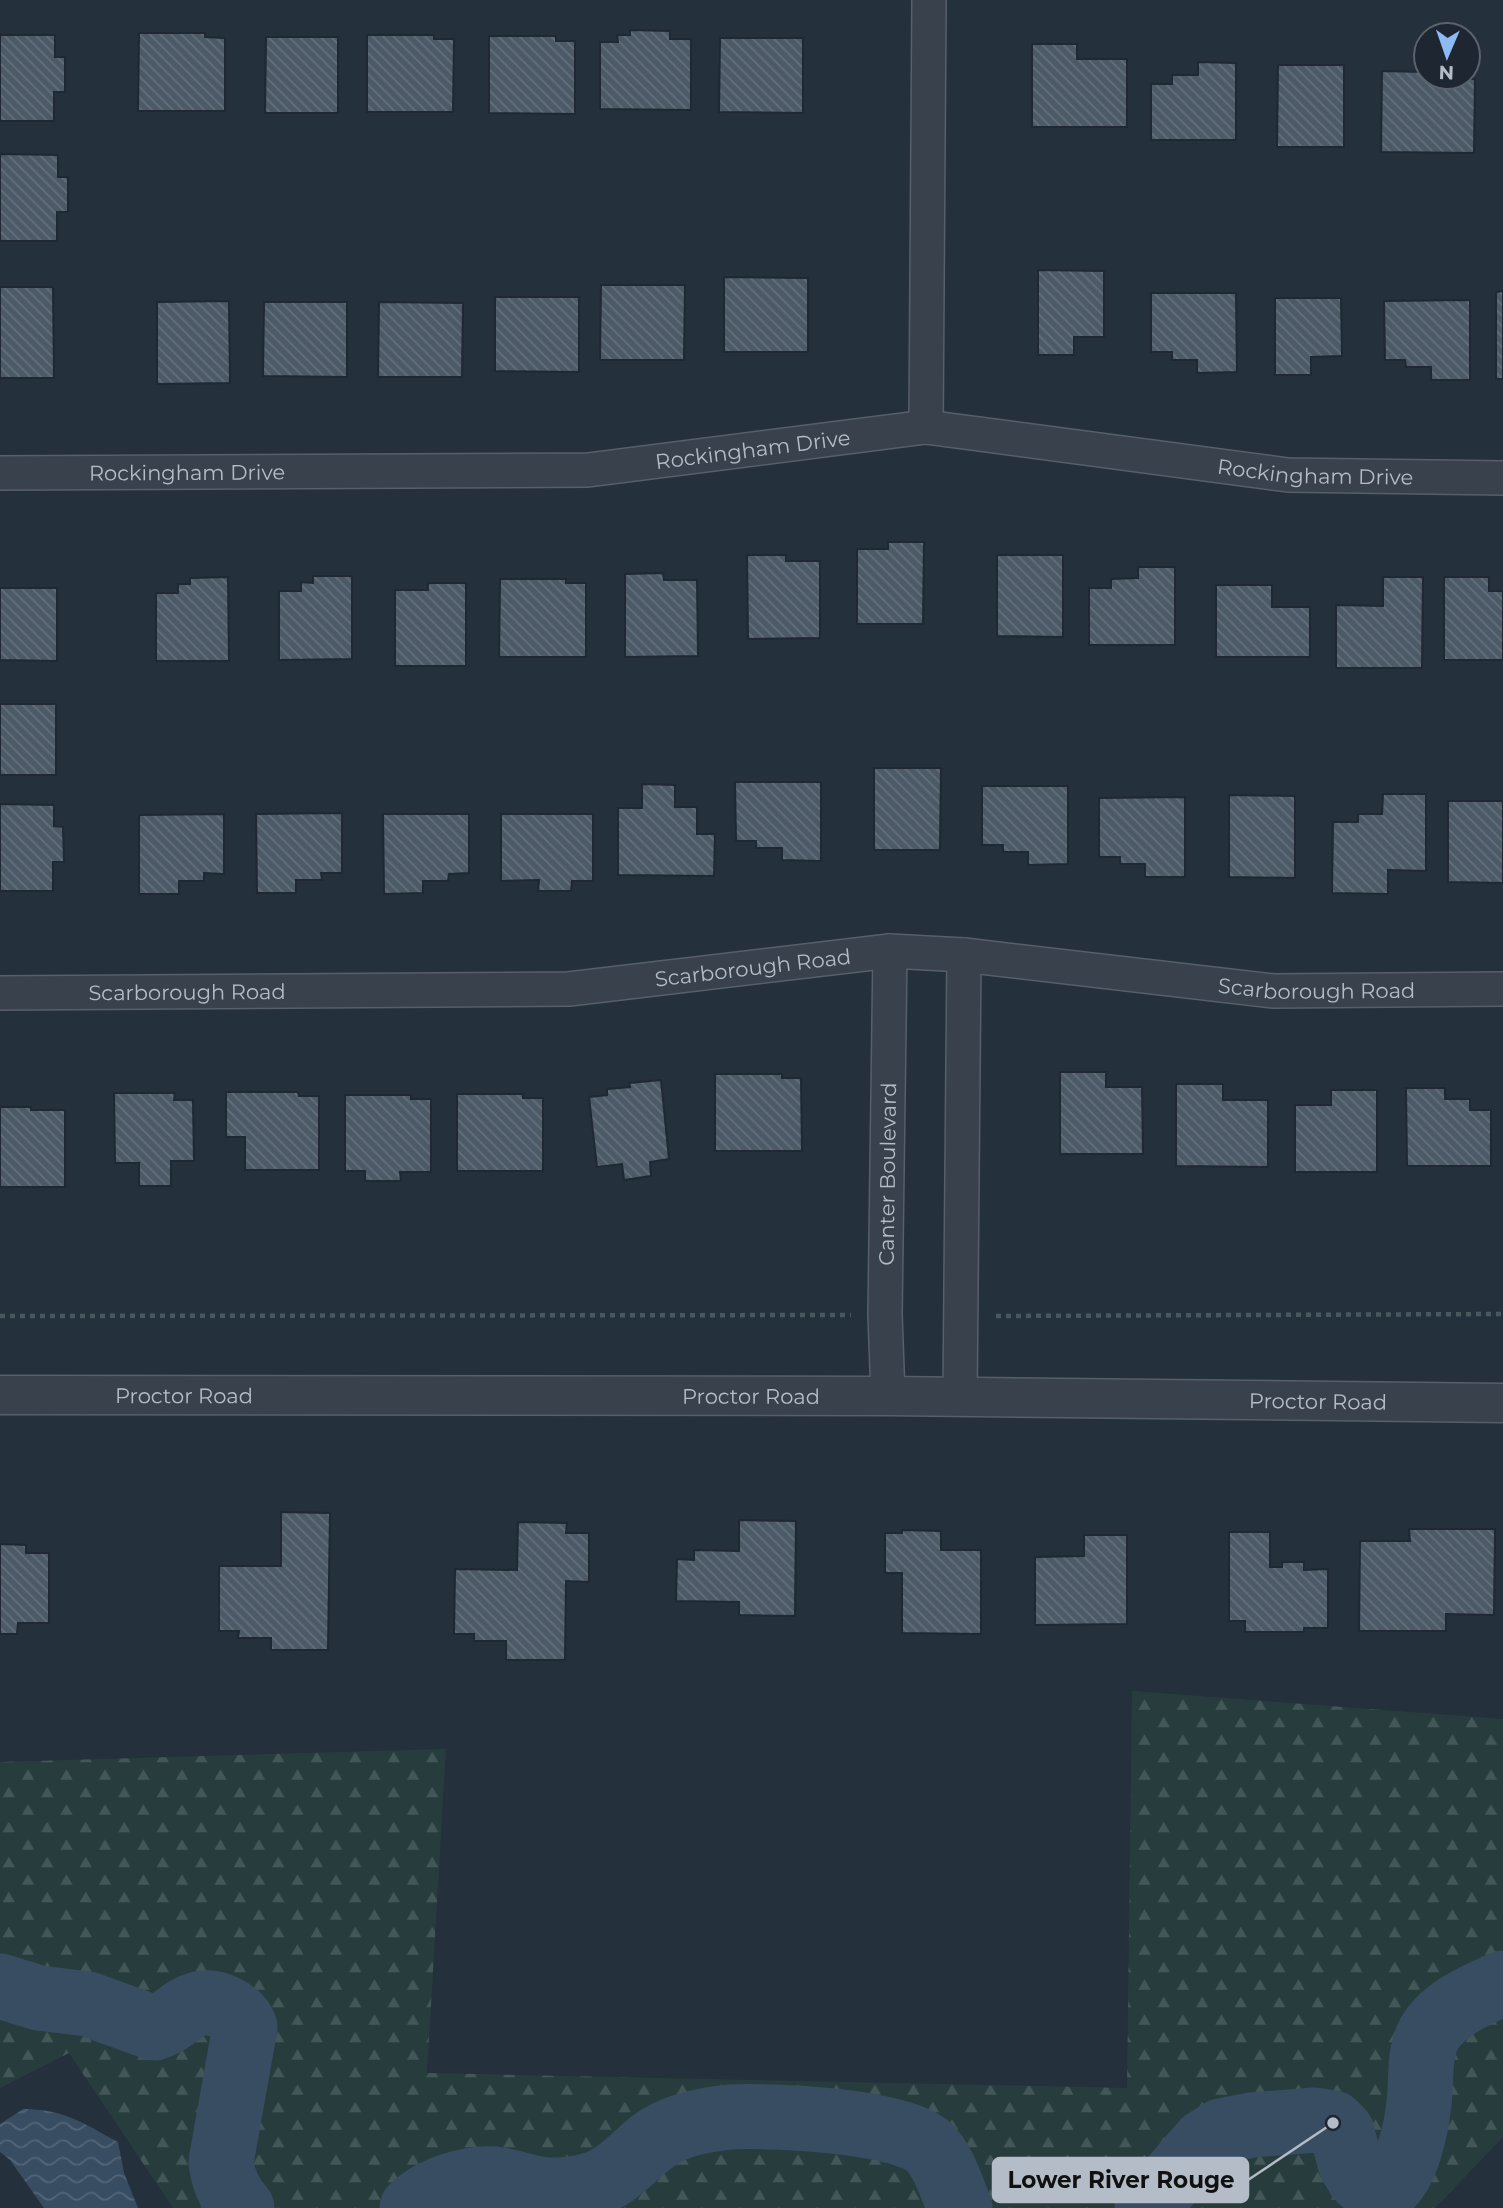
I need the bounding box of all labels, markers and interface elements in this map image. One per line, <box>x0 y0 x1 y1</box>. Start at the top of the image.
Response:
north arrow <box>1412 21 1482 91</box>
text: N <box>1438 61 1455 84</box>
street label: Rockingham Drive <box>654 424 852 474</box>
street label: Rockingham Drive <box>1216 453 1413 489</box>
street label: Rockingham Drive <box>89 459 285 485</box>
street label: Scarborough Road <box>653 943 852 991</box>
street label: Scarborough Road <box>1217 972 1415 1004</box>
street label: Scarborough Road <box>88 978 286 1005</box>
street label: Canter Boulevard <box>873 1082 901 1266</box>
street label: Proctor Road <box>115 1383 253 1408</box>
street label: Proctor Road <box>682 1383 820 1408</box>
street label: Proctor Road <box>1249 1388 1387 1414</box>
callout: Lower River Rouge <box>993 2158 1248 2202</box>
text: Lower River Rouge <box>1007 2166 1235 2194</box>

